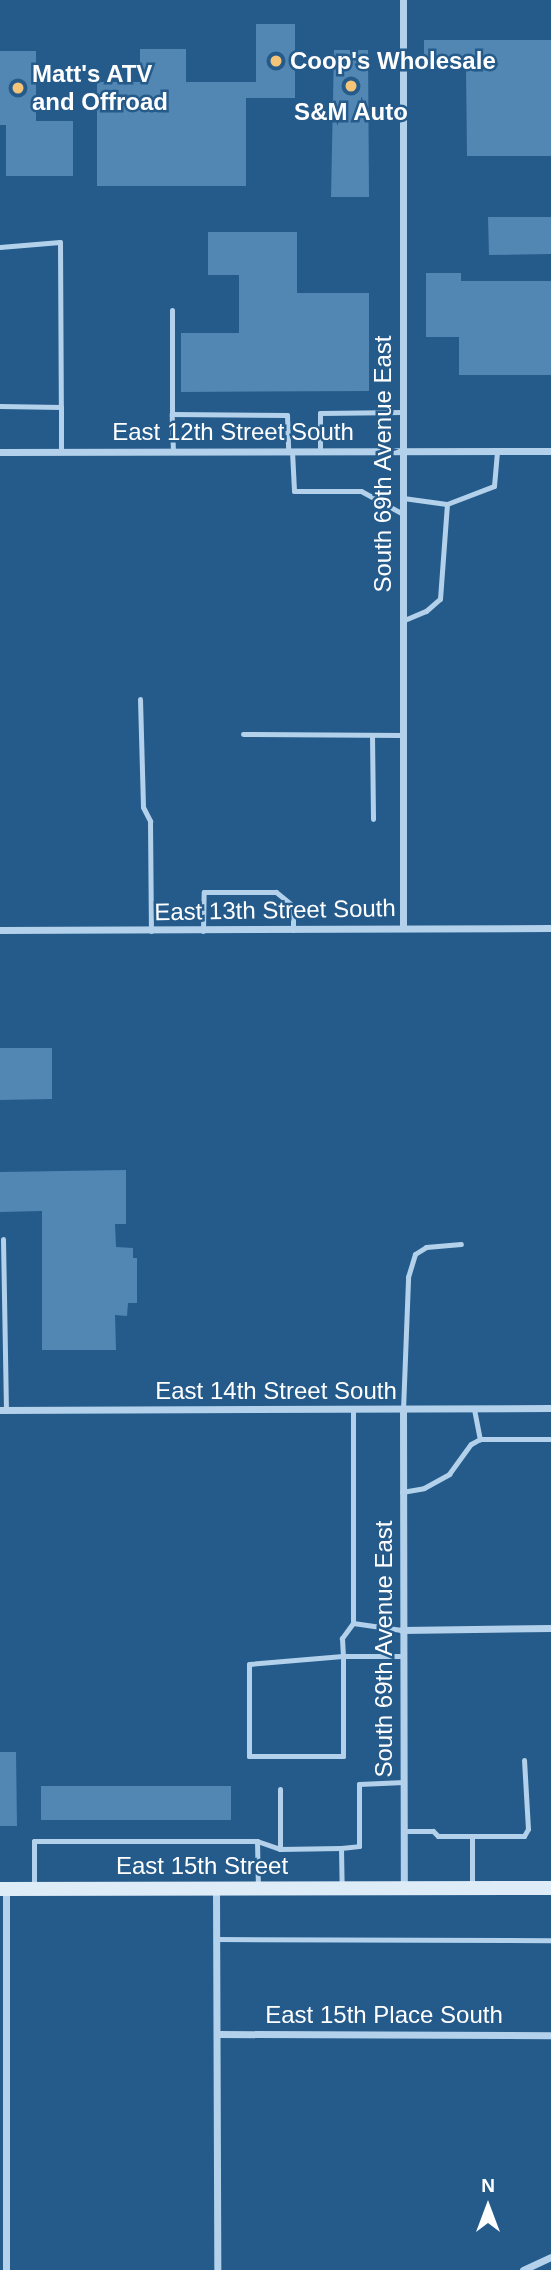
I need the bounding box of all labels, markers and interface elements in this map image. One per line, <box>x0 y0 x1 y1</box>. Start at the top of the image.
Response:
place label: Coop's Wholesale <box>290 47 496 75</box>
marker: Coop's Wholesale <box>268 53 284 69</box>
place label: Matt's ATV and Offroad <box>32 60 168 116</box>
marker: S&M Auto <box>343 78 359 94</box>
marker: Matt's ATV and Offroad <box>10 80 26 96</box>
place label: S&M Auto <box>294 98 408 126</box>
street label: South 69th Avenue East <box>369 335 397 593</box>
street label: East 12th Street South <box>112 418 354 446</box>
street label: East 13th Street South <box>154 893 396 927</box>
street label: East 14th Street South <box>155 1377 397 1405</box>
street label: South 69th Avenue East <box>370 1520 398 1778</box>
street label: East 15th Street <box>116 1852 288 1880</box>
street label: East 15th Place South <box>265 2001 503 2029</box>
north arrow <box>453 2172 523 2242</box>
text: N <box>481 2175 495 2196</box>

